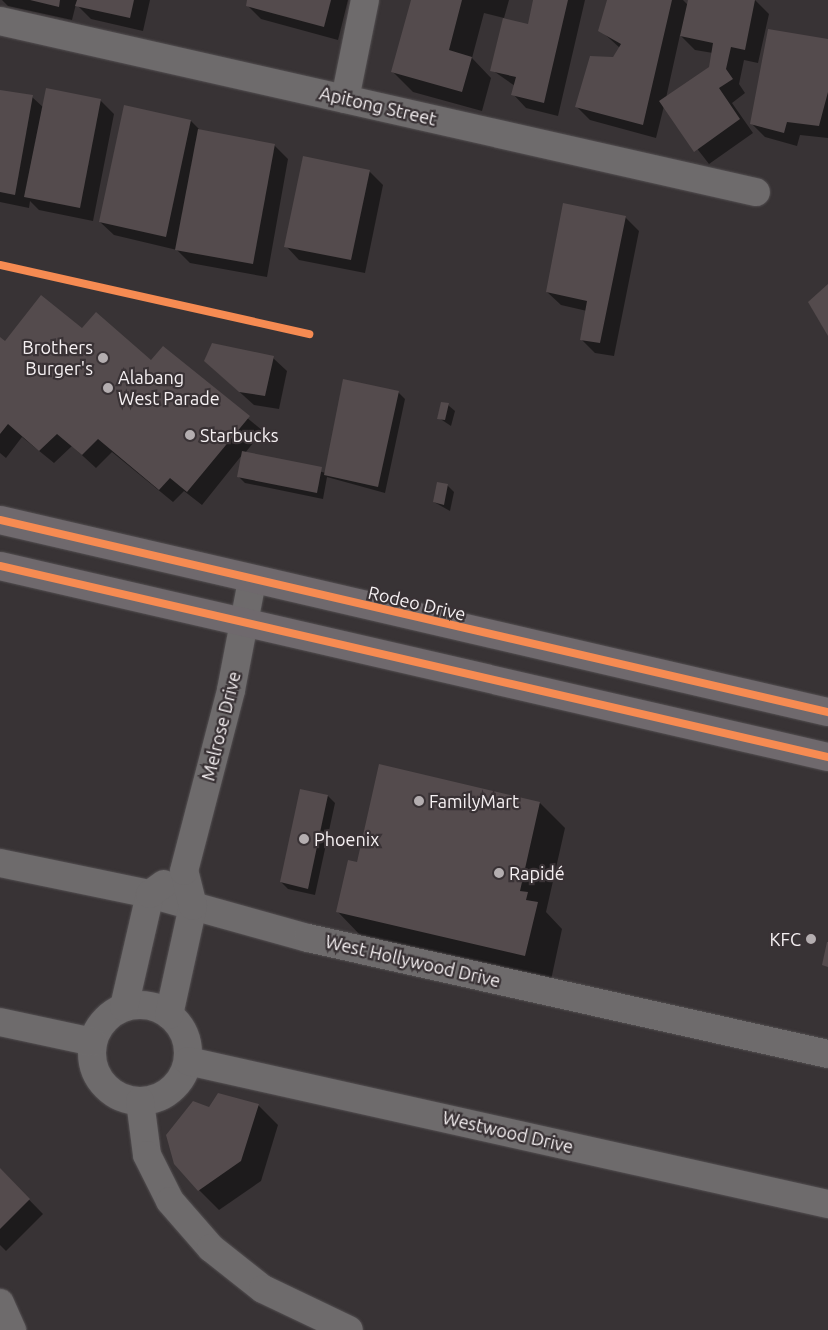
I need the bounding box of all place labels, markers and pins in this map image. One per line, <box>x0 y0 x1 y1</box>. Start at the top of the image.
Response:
place label: Brothers Burger's <box>22 337 93 379</box>
marker: Brothers Burger's <box>97 352 109 364</box>
place label: Alabang West Parade <box>118 367 220 409</box>
marker: Alabang West Parade <box>102 382 114 394</box>
place label: Starbucks <box>200 424 279 446</box>
marker: Starbucks <box>184 429 196 441</box>
place label: FamilyMart <box>429 790 519 812</box>
marker: FamilyMart <box>413 795 425 807</box>
place label: Phoenix <box>314 828 379 850</box>
marker: Phoenix <box>298 833 310 845</box>
place label: Rapidé <box>509 862 565 884</box>
marker: Rapidé <box>493 867 505 879</box>
place label: KFC <box>770 928 801 950</box>
marker: KFC <box>805 933 817 945</box>

